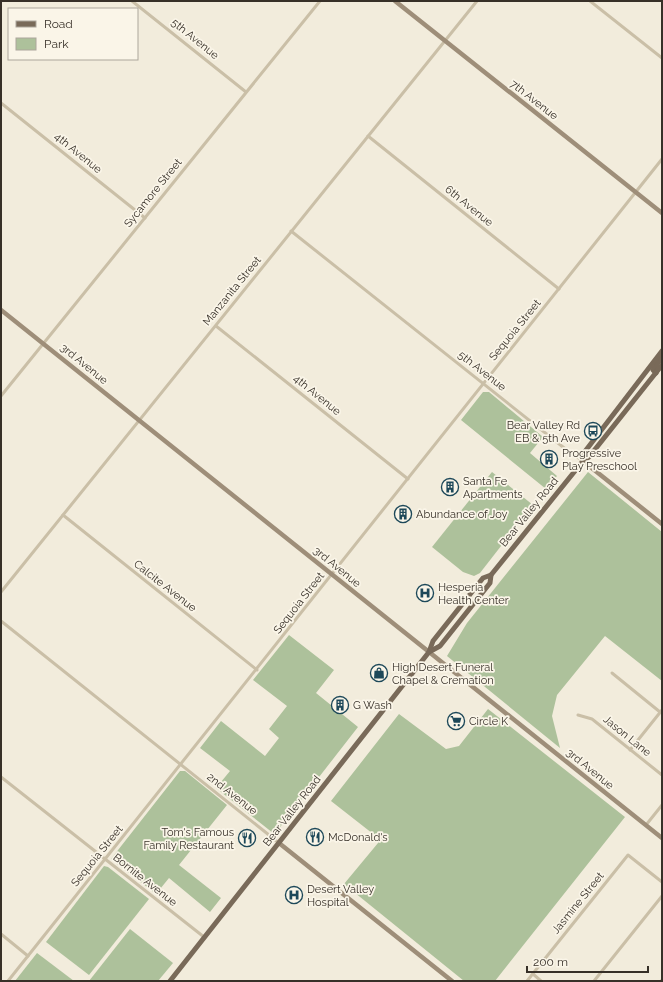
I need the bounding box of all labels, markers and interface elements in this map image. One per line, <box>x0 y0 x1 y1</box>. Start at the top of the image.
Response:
legend <box>8 8 138 60</box>
street label: 5th Avenue <box>169 16 222 62</box>
text: Road <box>44 17 73 31</box>
text: Park <box>44 37 69 51</box>
street label: 7th Avenue <box>508 77 561 123</box>
street label: 4th Avenue <box>52 130 105 176</box>
street label: Sycamore Street <box>121 156 185 230</box>
street label: 6th Avenue <box>442 183 496 230</box>
street label: Manzanita Street <box>200 254 264 328</box>
street label: Sequoia Street <box>486 297 544 363</box>
street label: 3rd Avenue <box>58 341 111 387</box>
street label: 5th Avenue <box>455 348 509 394</box>
street label: 4th Avenue <box>291 372 344 418</box>
place label: Bear Valley Rd EB & 5th Ave <box>507 419 581 445</box>
bus stop icon: Bear Valley Rd EB & 5th Ave <box>583 421 603 441</box>
place label: Progressive Play Preschool <box>562 447 637 473</box>
building icon: Progressive Play Preschool <box>539 449 559 469</box>
street label: Bear Valley Road <box>497 474 561 549</box>
place label: Santa Fe Apartments <box>463 475 523 501</box>
building icon: Santa Fe Apartments <box>440 477 460 497</box>
building icon: Abundance of Joy <box>393 504 413 524</box>
place label: Abundance of Joy <box>416 508 508 521</box>
street label: 3rd Avenue <box>311 544 364 590</box>
street label: Calcite Avenue <box>131 557 199 615</box>
street label: Sequoia Street <box>271 569 327 636</box>
place label: Hesperia Health Center <box>438 581 509 607</box>
hospital icon: Hesperia Health Center <box>415 583 435 603</box>
place label: High Desert Funeral Chapel & Cremation <box>392 661 494 687</box>
shop icon: High Desert Funeral Chapel & Cremation <box>369 663 389 683</box>
building icon: G Wash <box>330 695 350 715</box>
place label: G Wash <box>353 699 392 712</box>
supermarket icon: Circle K <box>446 711 466 731</box>
street label: Jason Lane <box>601 713 654 759</box>
place label: Circle K <box>469 715 509 728</box>
street label: 3rd Avenue <box>564 746 617 792</box>
street label: 2nd Avenue <box>204 770 260 818</box>
street label: Bear Valley Road <box>260 773 324 849</box>
street label: Sequoia Street <box>68 823 126 889</box>
place label: Tom's Famous Family Restaurant <box>144 826 234 852</box>
restaurant icon: McDonald's <box>305 827 325 847</box>
restaurant icon: Tom's Famous Family Restaurant <box>237 828 257 848</box>
place label: McDonald's <box>328 831 388 844</box>
street label: Bornite Avenue <box>110 851 180 909</box>
street label: Jasmine Street <box>549 869 607 936</box>
place label: Desert Valley Hospital <box>307 883 374 909</box>
hospital icon: Desert Valley Hospital <box>284 885 304 905</box>
scale bar <box>527 948 648 974</box>
text: 200 m <box>533 955 568 969</box>

